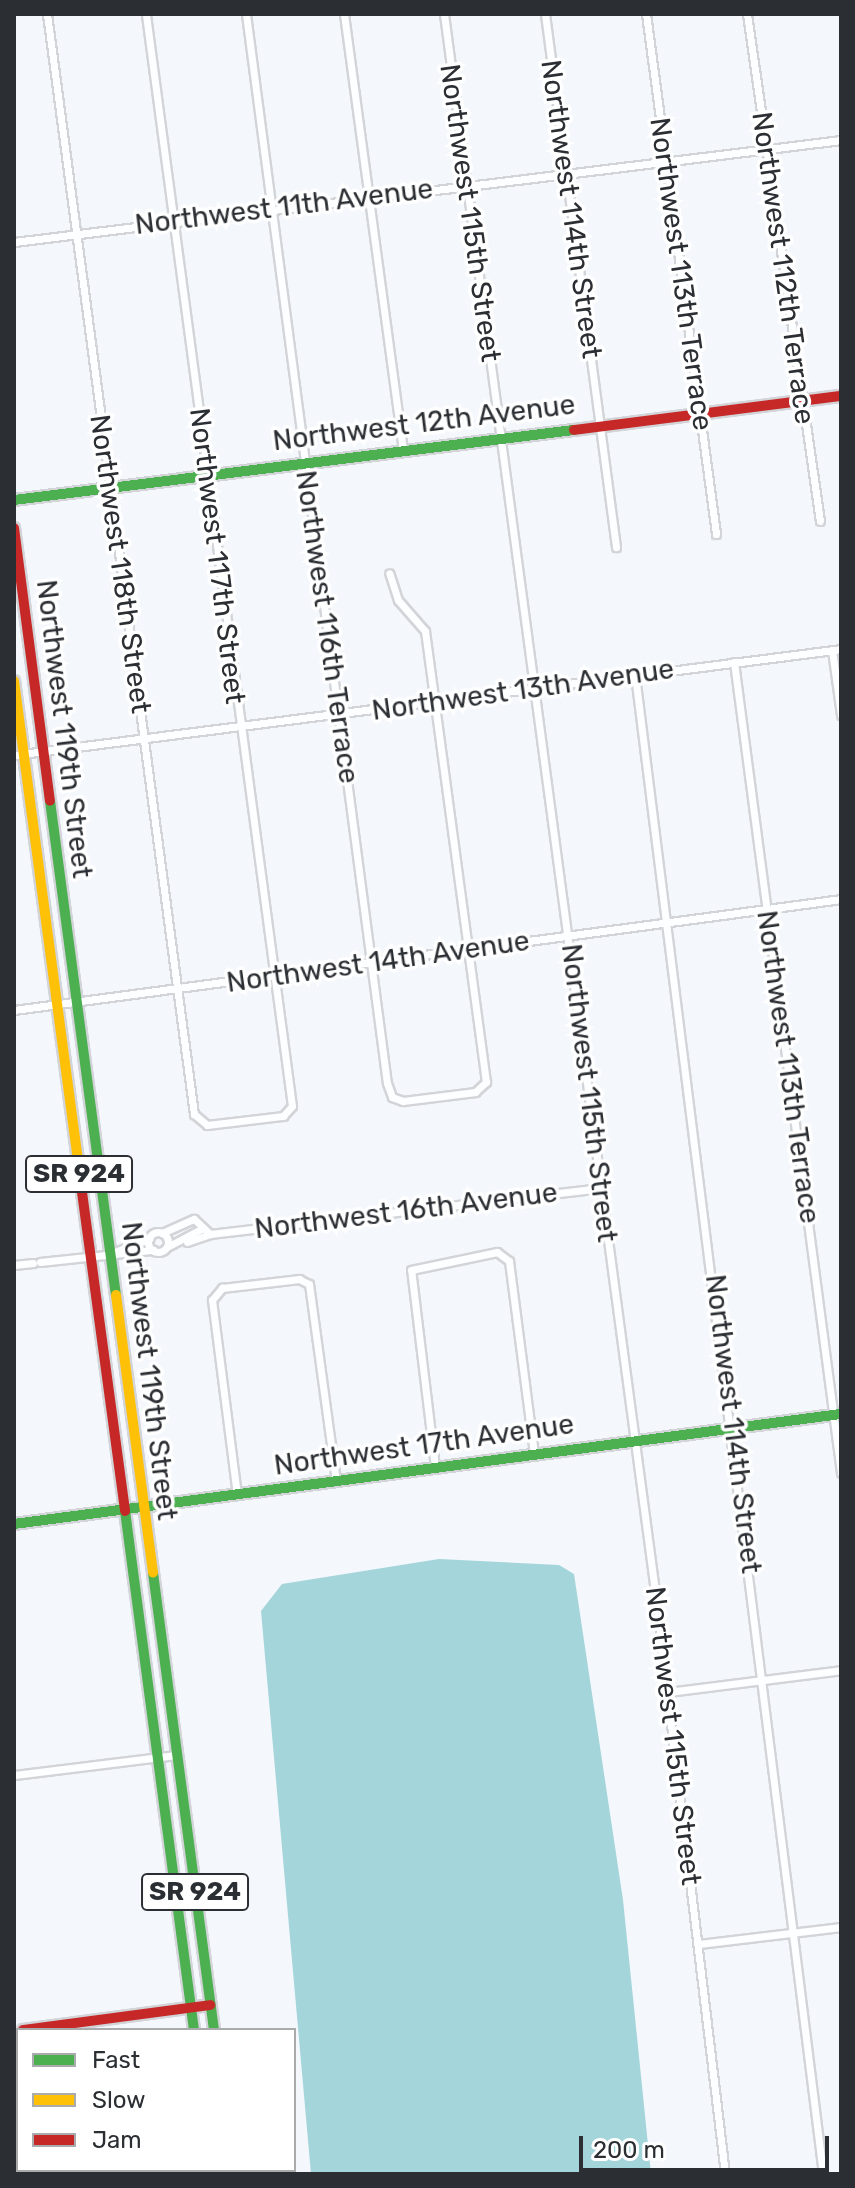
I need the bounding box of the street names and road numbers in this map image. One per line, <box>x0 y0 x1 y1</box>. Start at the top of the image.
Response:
street label: Northwest 114th Street <box>533 58 609 360</box>
street label: Northwest 115th Street <box>432 62 508 364</box>
street label: Northwest 112th Terrace <box>744 109 822 427</box>
street label: Northwest 113th Terrace <box>642 115 720 433</box>
street label: Northwest 11th Avenue <box>133 172 435 242</box>
street label: Northwest 12th Avenue <box>271 388 577 458</box>
street label: Northwest 117th Street <box>182 406 252 706</box>
street label: Northwest 118th Street <box>82 412 158 716</box>
street label: Northwest 116th Terrace <box>288 468 366 786</box>
street label: Northwest 119th Street <box>29 578 99 880</box>
street label: Northwest 13th Avenue <box>369 652 677 728</box>
street label: Northwest 113th Terrace <box>749 908 827 1226</box>
street label: Northwest 14th Avenue <box>224 924 532 1000</box>
street label: Northwest 115th Street <box>554 942 624 1244</box>
road number: SR 924 <box>25 1152 133 1196</box>
street label: Northwest 16th Avenue <box>252 1176 560 1246</box>
street label: Northwest 119th Street <box>114 1220 184 1522</box>
street label: Northwest 114th Street <box>698 1273 768 1575</box>
street label: Northwest 17th Avenue <box>272 1407 576 1483</box>
street label: Northwest 115th Street <box>638 1585 708 1887</box>
road number: SR 924 <box>141 1870 249 1914</box>

